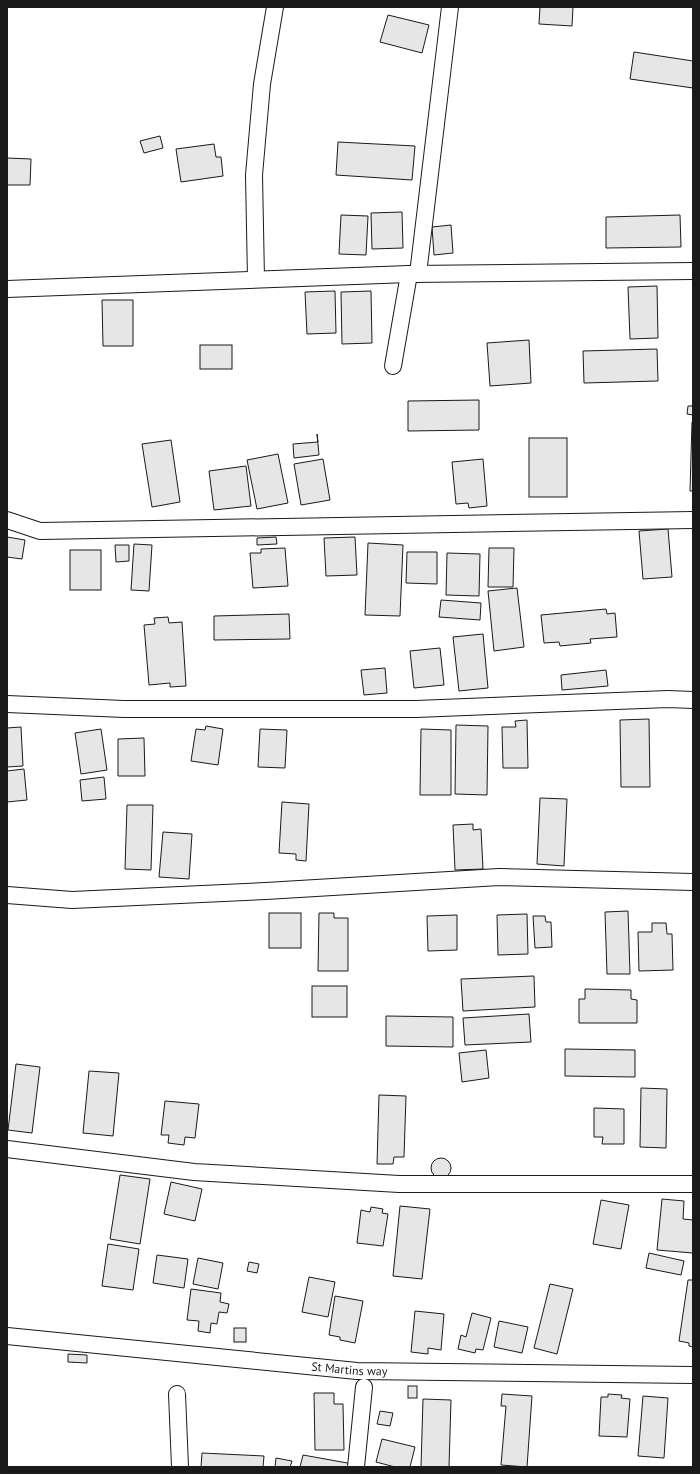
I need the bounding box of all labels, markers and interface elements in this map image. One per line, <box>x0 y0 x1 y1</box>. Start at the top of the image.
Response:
street label: St Martins way <box>311 1358 388 1378</box>

